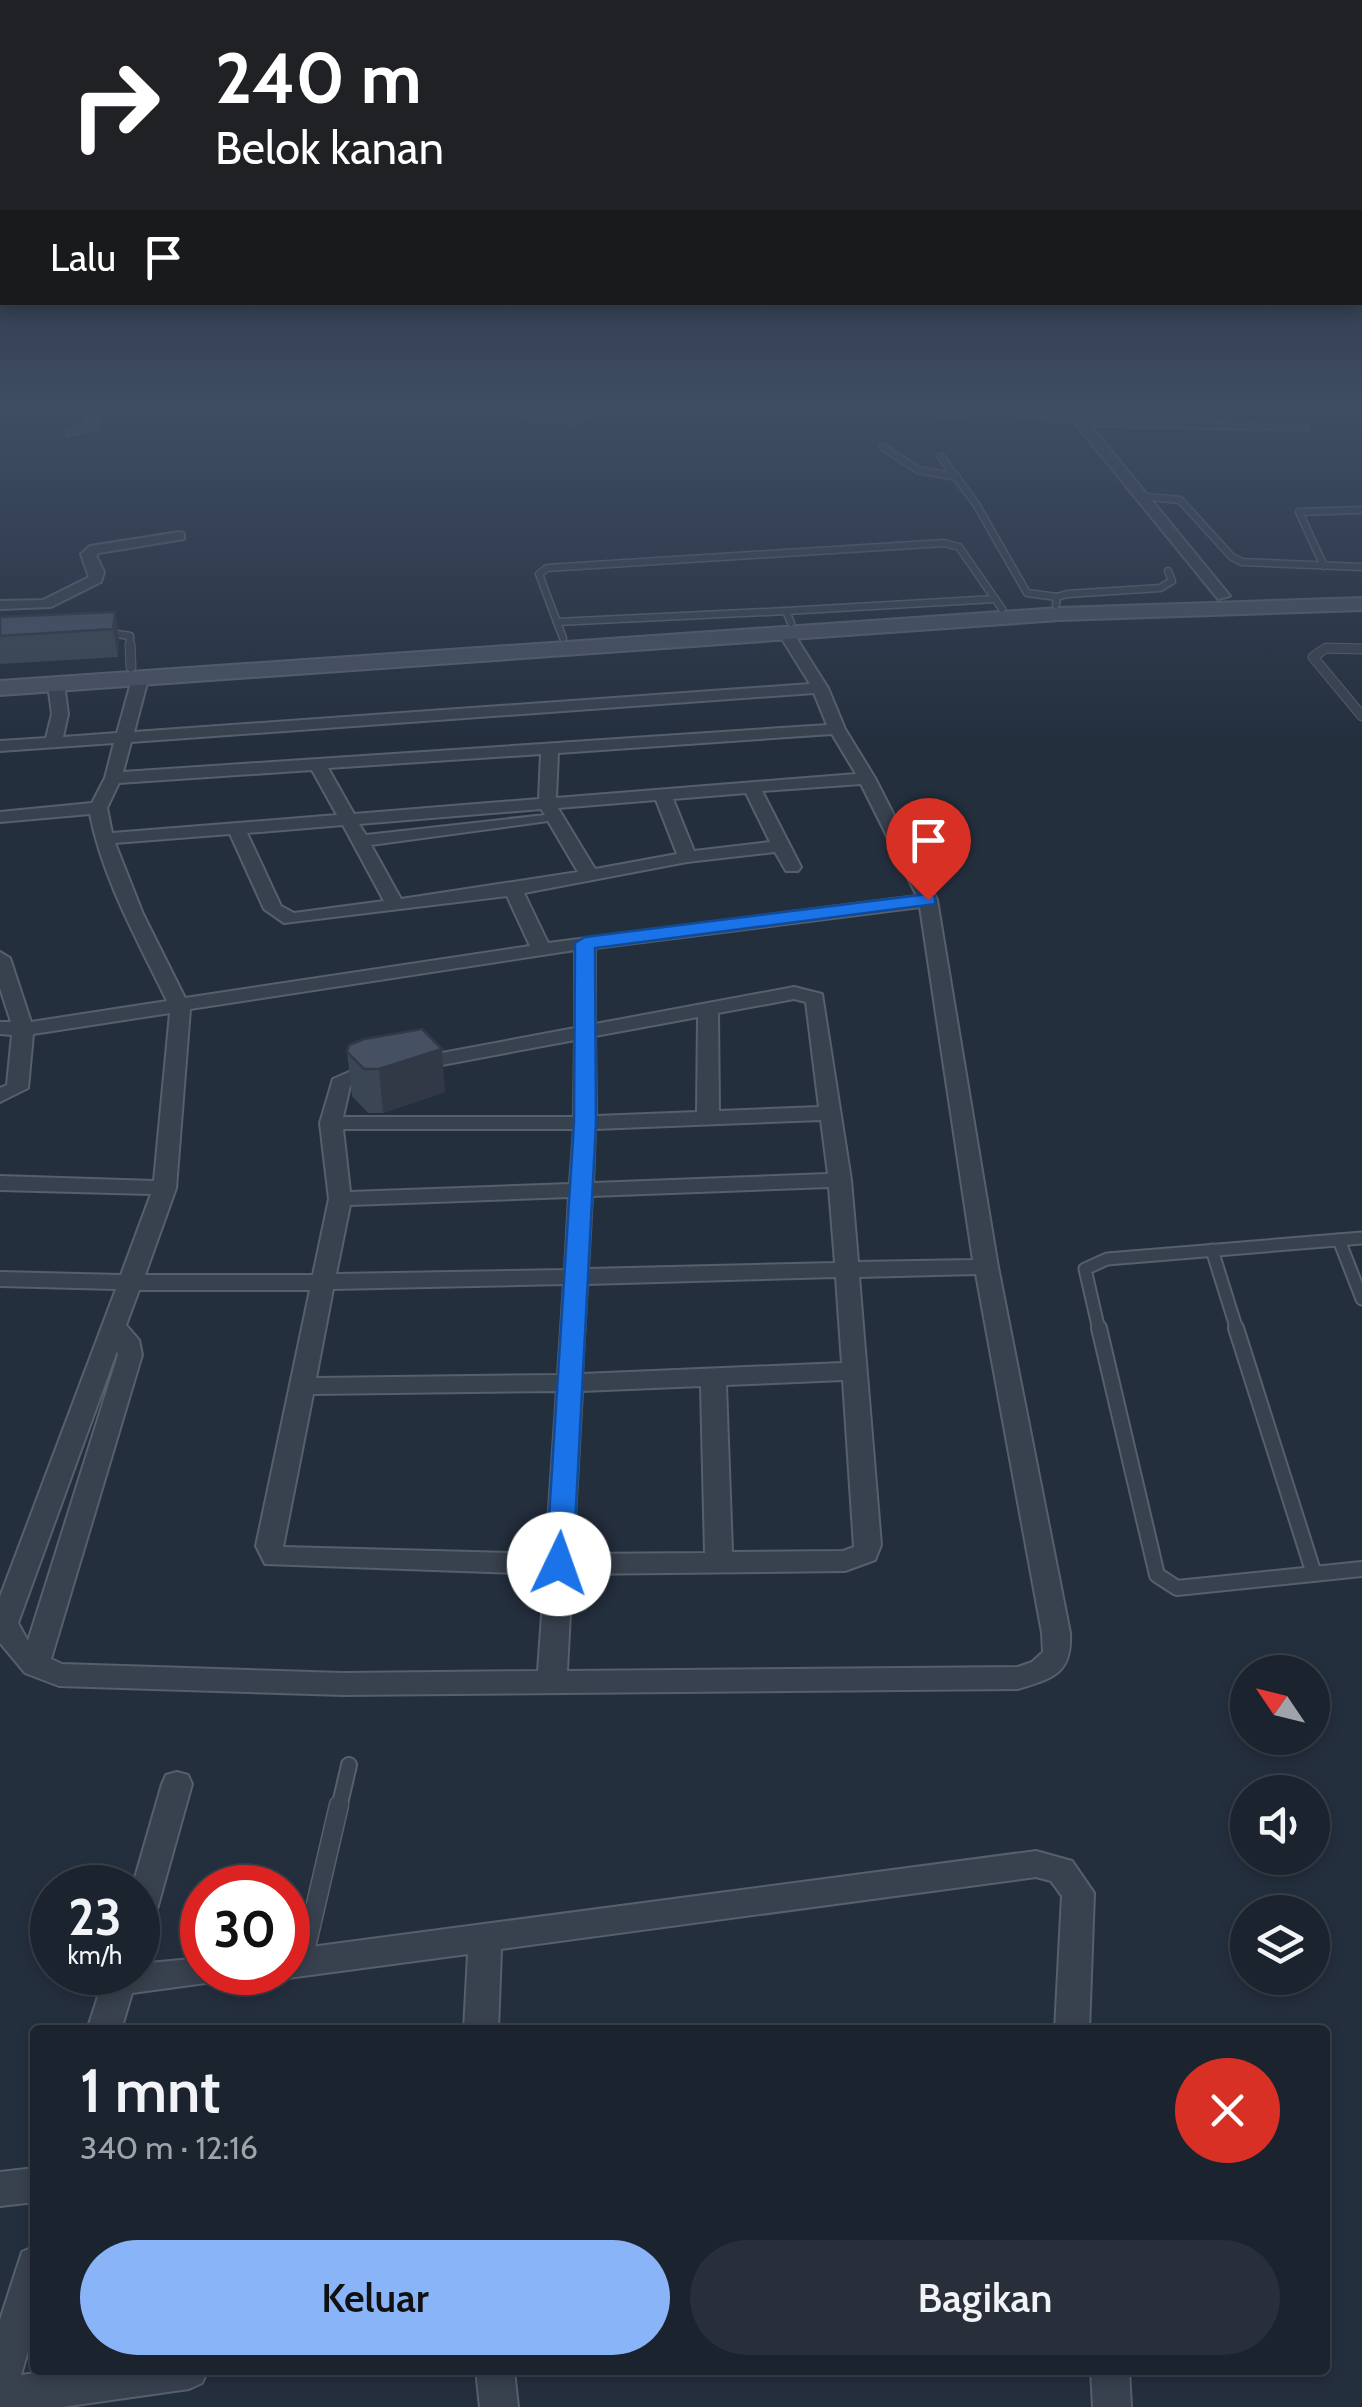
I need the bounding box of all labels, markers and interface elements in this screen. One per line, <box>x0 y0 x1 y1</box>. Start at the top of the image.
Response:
text: 240 m <box>215 35 422 121</box>
icon: right <box>50 40 180 170</box>
text: Belok kanan <box>215 121 444 175</box>
icon: arrive <box>136 230 191 285</box>
text: Lalu <box>50 234 116 281</box>
pin <box>886 798 971 901</box>
icon: arrive <box>901 813 956 868</box>
position arrow <box>507 1512 611 1616</box>
north arrow <box>1230 1655 1330 1755</box>
map controls <box>1230 1655 1330 1995</box>
button: sound <box>1230 1775 1330 1875</box>
speed limit sign: 30 <box>180 1865 310 1995</box>
text: 23 <box>68 1887 122 1948</box>
button: layers <box>1230 1895 1330 1995</box>
text: km/h <box>68 1940 122 1970</box>
text: 1 mnt <box>80 2054 220 2127</box>
button: close <box>1175 2058 1280 2163</box>
text: 340 m · 12:16 <box>80 2128 258 2167</box>
button: Keluar <box>80 2240 670 2355</box>
button: Bagikan <box>690 2240 1280 2355</box>

